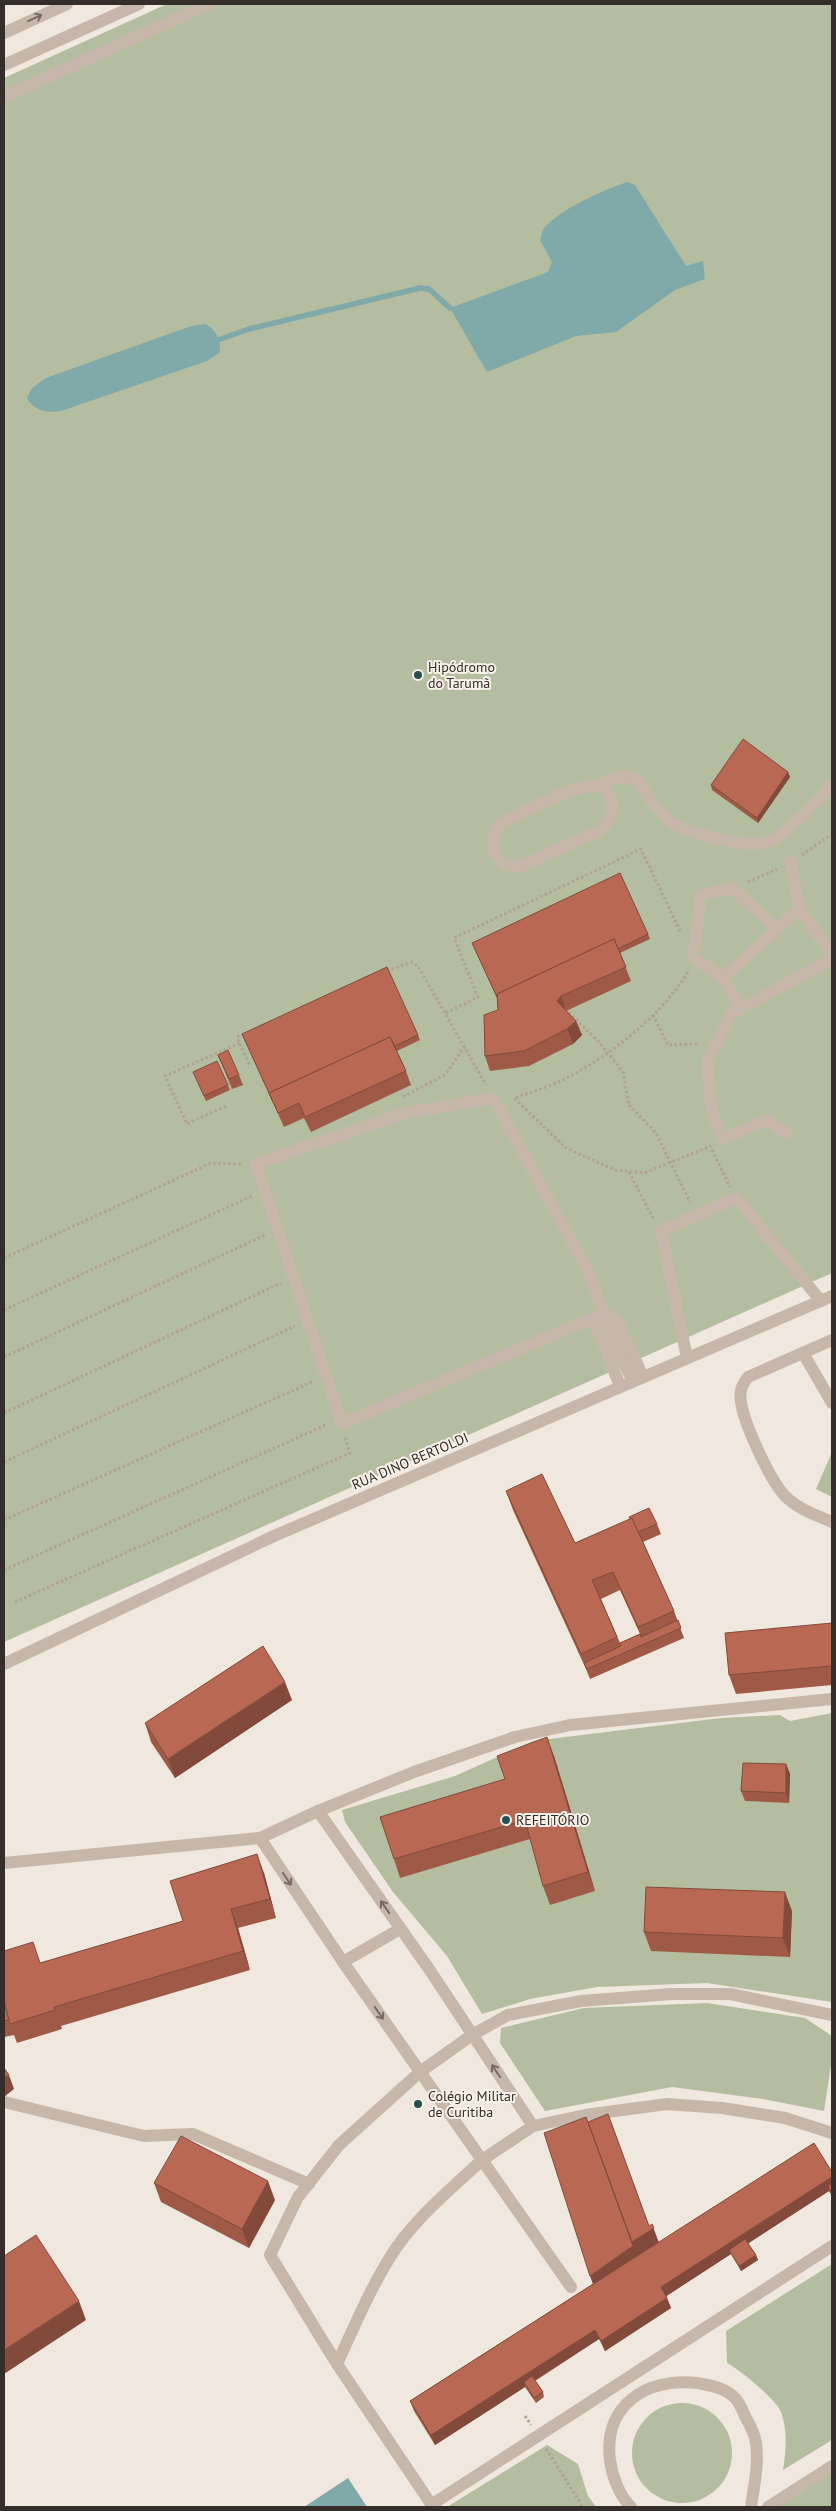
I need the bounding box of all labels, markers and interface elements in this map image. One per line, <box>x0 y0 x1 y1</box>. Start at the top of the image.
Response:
one-way arrow <box>27 13 42 23</box>
place label: Hipódromo do Tarumã <box>428 658 495 692</box>
marker: Hipódromo do Tarumã <box>412 669 424 681</box>
street label: RUA DINO BERTOLDI <box>349 1428 471 1494</box>
place label: REFEITÓRIO <box>516 1811 589 1829</box>
marker: REFEITÓRIO <box>500 1814 512 1826</box>
one-way arrow <box>282 1872 292 1886</box>
one-way arrow <box>380 1900 390 1914</box>
one-way arrow <box>374 2006 384 2020</box>
one-way arrow <box>491 2064 501 2078</box>
place label: Colégio Militar de Curitiba <box>428 2087 516 2121</box>
marker: Colégio Militar de Curitiba <box>412 2098 424 2110</box>

